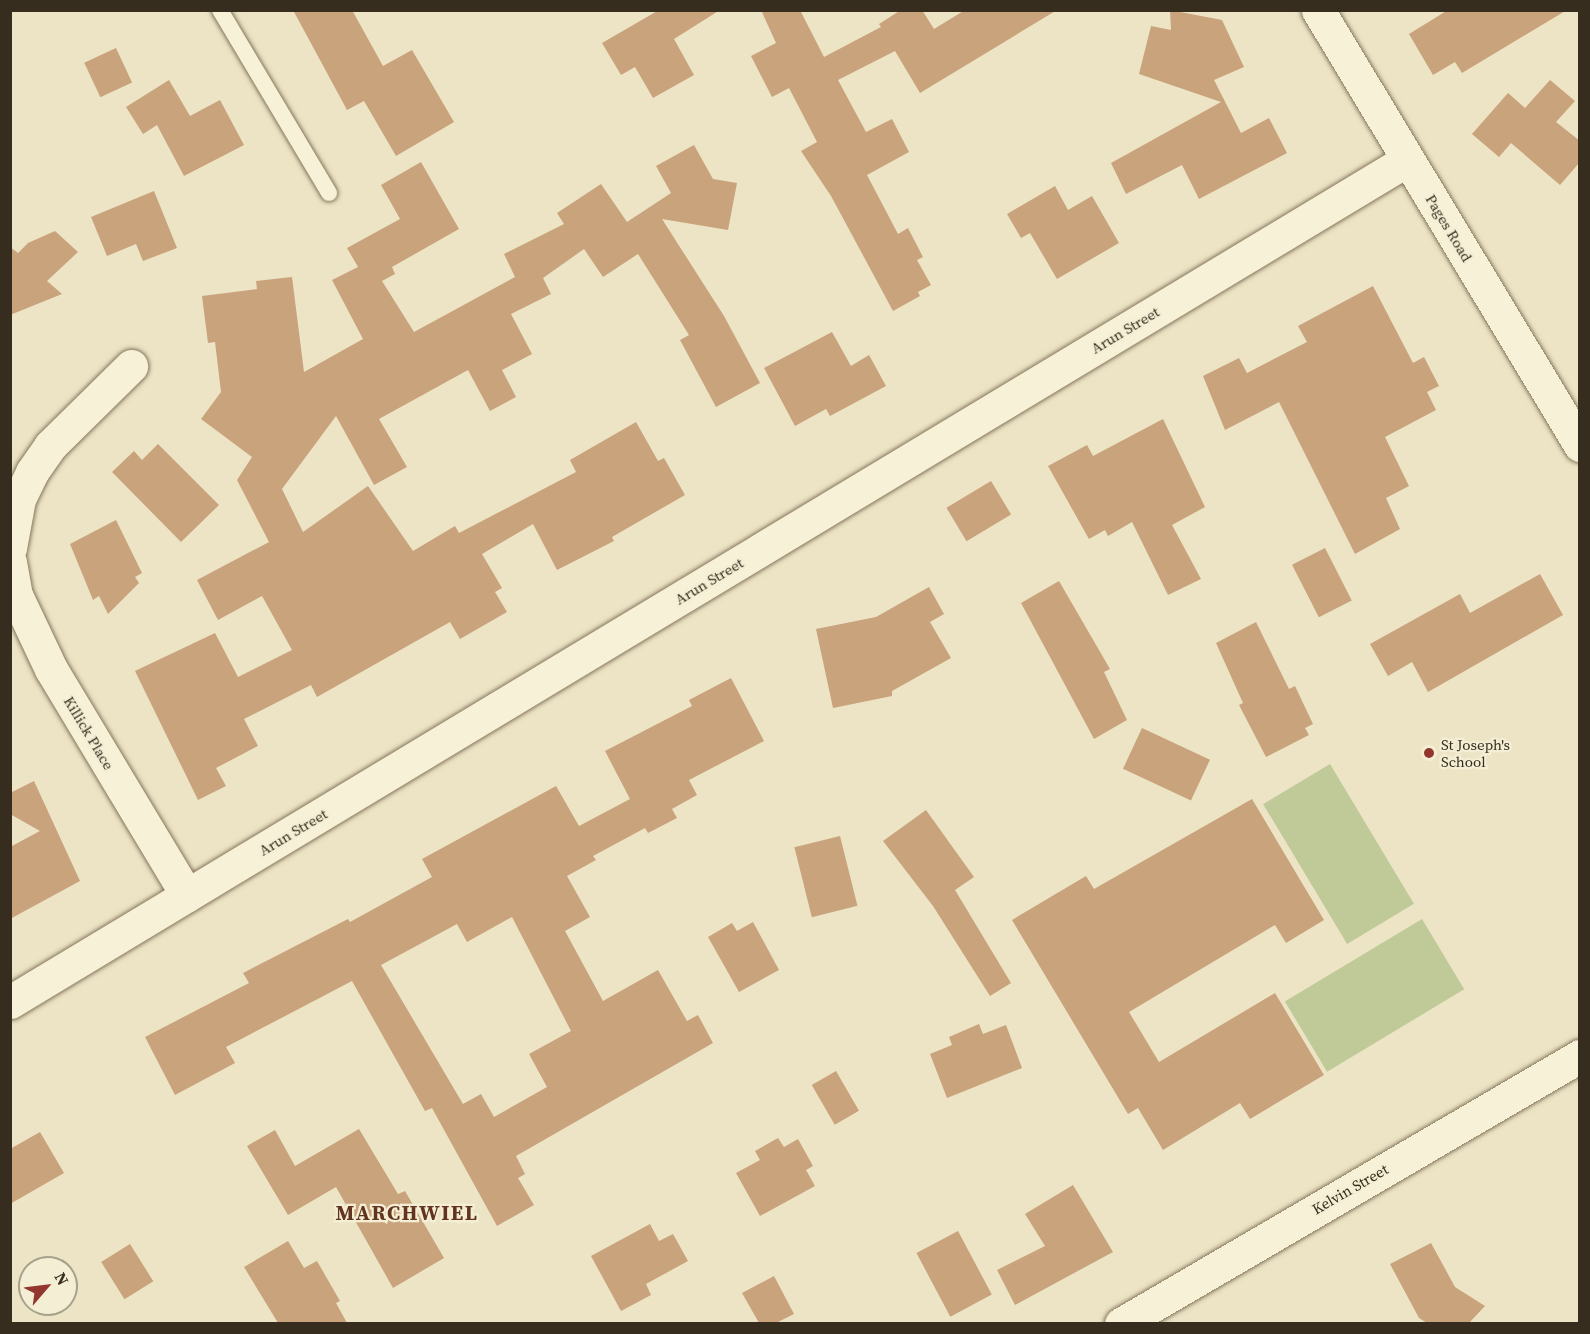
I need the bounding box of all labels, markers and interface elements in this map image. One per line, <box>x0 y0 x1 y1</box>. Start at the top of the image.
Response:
street label: Pages Road <box>1422 191 1476 265</box>
street label: Arun Street <box>1088 303 1162 357</box>
street label: Arun Street <box>672 554 746 608</box>
street label: Killick Place <box>60 693 118 773</box>
place label: St Joseph's School <box>1441 735 1510 770</box>
marker: St Joseph's School <box>1422 746 1436 760</box>
street label: Arun Street <box>256 805 330 859</box>
street label: Kelvin Street <box>1309 1160 1391 1218</box>
district label: MARCHWIEL <box>336 1200 478 1226</box>
north arrow <box>18 1256 78 1316</box>
text: N <box>50 1268 75 1289</box>

